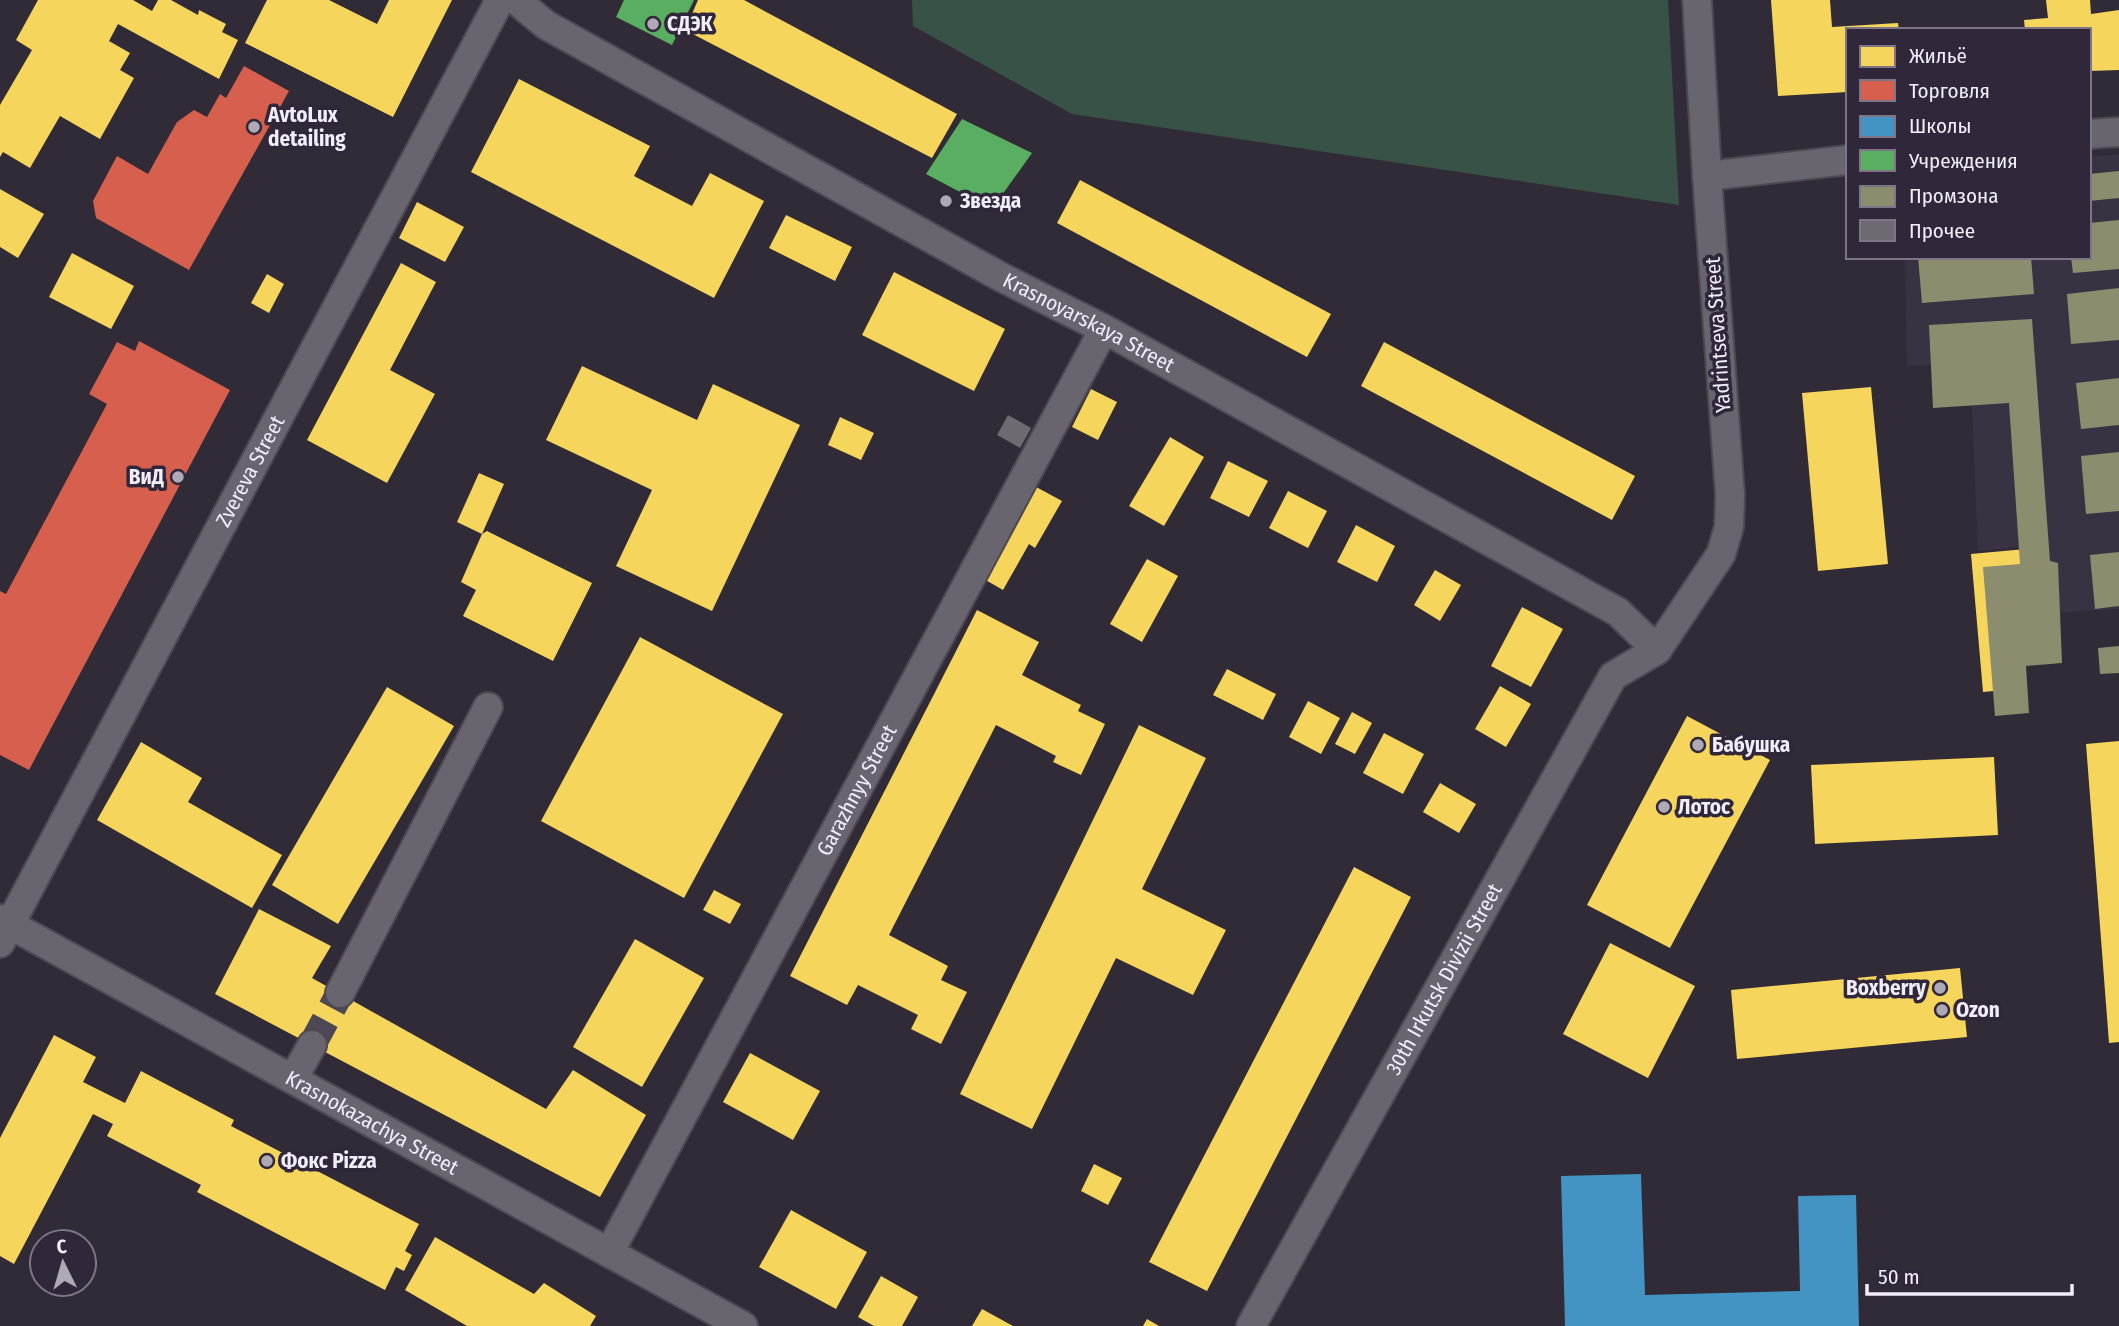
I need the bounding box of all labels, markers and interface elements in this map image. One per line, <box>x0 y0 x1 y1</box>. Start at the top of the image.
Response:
place label: СДЭК <box>667 11 714 37</box>
marker: СДЭК <box>645 16 661 32</box>
legend <box>1846 28 2091 259</box>
text: Жильё <box>1909 43 1967 69</box>
text: Торговля <box>1909 78 1990 104</box>
place label: AvtoLux detailing <box>267 102 346 152</box>
text: Школы <box>1909 113 1972 139</box>
marker: AvtoLux detailing <box>246 119 262 135</box>
text: Учреждения <box>1908 148 2018 174</box>
text: Промзона <box>1909 183 1998 209</box>
place label: Звезда <box>959 188 1021 214</box>
marker: Звезда <box>938 193 954 209</box>
text: Прочее <box>1909 218 1975 244</box>
street label: Yadrintseva Street <box>1700 256 1736 414</box>
street label: Krasnoyarskaya Street <box>999 267 1179 378</box>
street label: Zvereva Street <box>210 411 290 531</box>
place label: ВиД <box>129 464 164 490</box>
marker: ВиД <box>170 469 186 485</box>
street label: Garazhnyy Street <box>811 720 903 860</box>
place label: Бабушка <box>1712 732 1790 758</box>
marker: Бабушка <box>1690 737 1706 753</box>
place label: Лотос <box>1678 794 1731 820</box>
marker: Лотос <box>1656 799 1672 815</box>
street label: 30th Irkutsk Divizii Street <box>1380 879 1508 1079</box>
place label: Boxberry <box>1846 975 1927 1001</box>
marker: Boxberry <box>1932 980 1948 996</box>
place label: Ozon <box>1956 997 2000 1023</box>
marker: Ozon <box>1934 1002 1950 1018</box>
street label: Krasnokazachya Street <box>281 1065 463 1181</box>
place label: Фокс Pizza <box>281 1148 377 1174</box>
marker: Фокс Pizza <box>259 1153 275 1169</box>
north arrow <box>28 1228 98 1298</box>
text: С <box>56 1235 68 1258</box>
scale bar <box>1867 1252 2072 1296</box>
text: 50 m <box>1878 1264 1920 1290</box>

